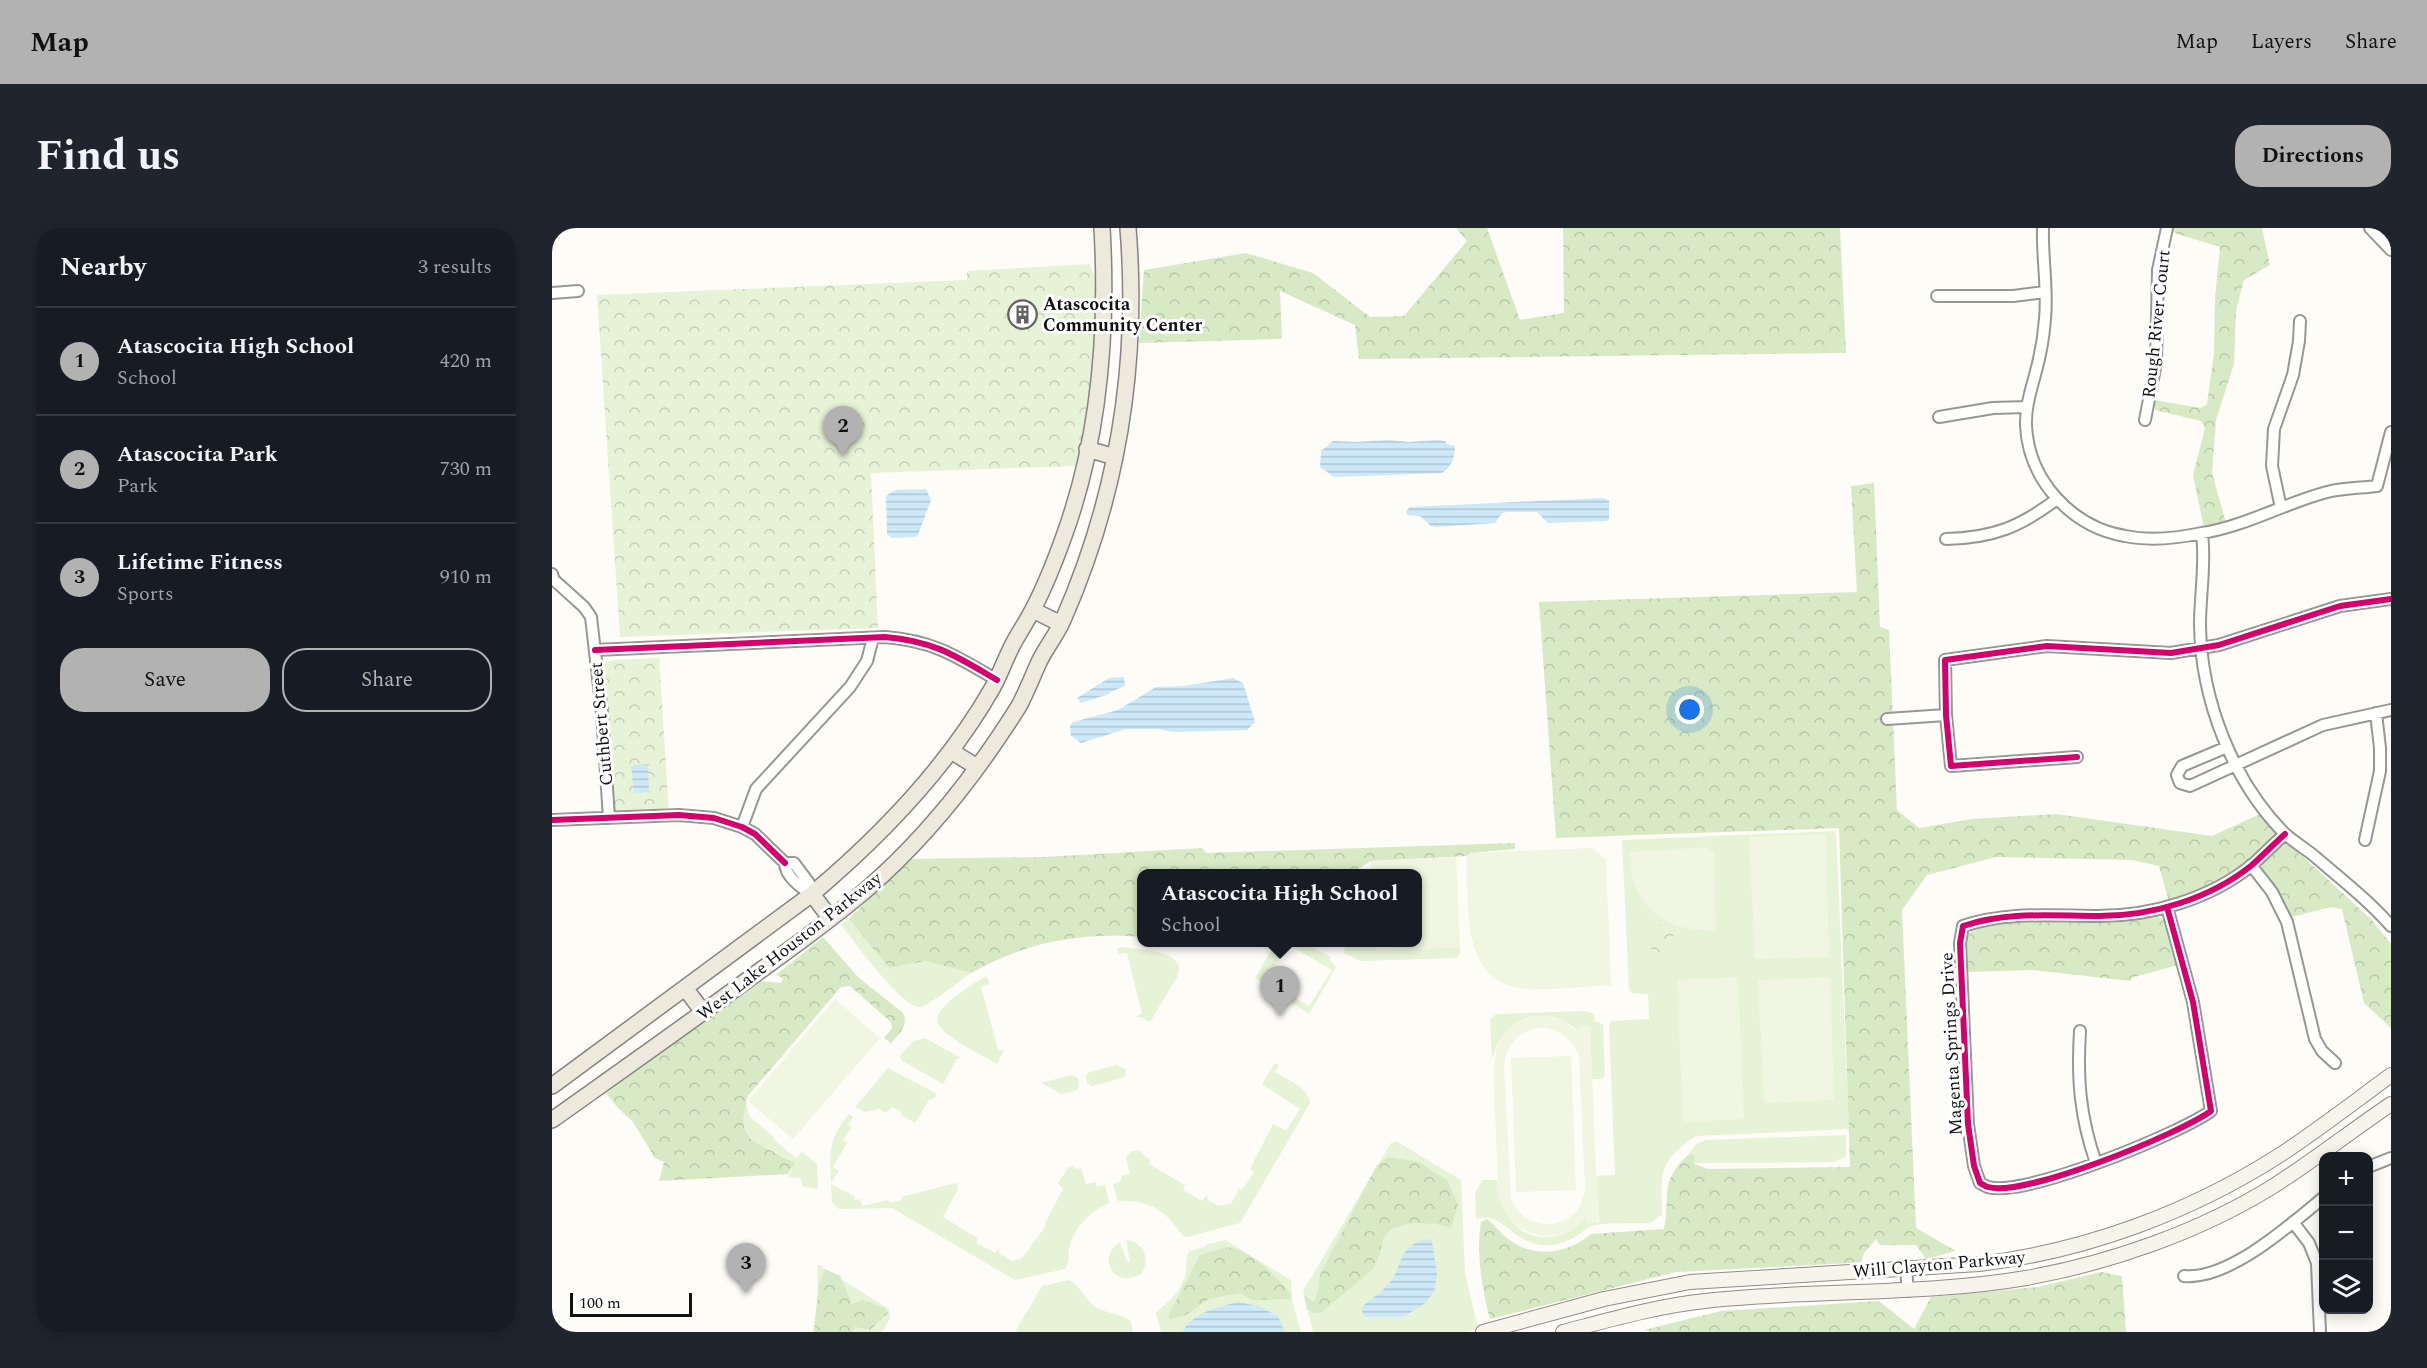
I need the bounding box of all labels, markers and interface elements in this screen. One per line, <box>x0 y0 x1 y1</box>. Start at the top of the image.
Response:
text: Map <box>30 21 89 64</box>
text: Map <box>2176 26 2218 58</box>
text: Layers <box>2251 26 2312 58</box>
text: Share <box>2345 26 2397 58</box>
text: Find us <box>36 125 180 188</box>
button: Directions <box>2235 125 2391 187</box>
text: Nearby <box>60 247 146 287</box>
street label: Rough River Court <box>2135 248 2178 400</box>
text: 3 results <box>418 252 492 282</box>
place label: Atascocita Community Center <box>1043 291 1202 339</box>
building icon: Atascocita Community Center <box>1006 298 1038 330</box>
text: Atascocita High School <box>117 330 354 363</box>
text: 1 <box>74 346 85 376</box>
text: 420 m <box>440 346 492 376</box>
text: School <box>117 363 177 393</box>
pin: 2 <box>824 406 862 456</box>
text: Atascocita Park <box>117 438 278 471</box>
text: 2 <box>74 454 85 484</box>
text: 730 m <box>440 454 492 484</box>
text: Park <box>117 471 158 501</box>
text: Lifetime Fitness <box>117 546 283 579</box>
text: 3 <box>74 562 85 592</box>
text: 910 m <box>440 562 492 592</box>
text: Sports <box>117 579 174 609</box>
button: Save <box>60 648 270 712</box>
button: Share <box>282 648 492 712</box>
street label: Cuthbert Street <box>583 661 620 787</box>
your location <box>1675 695 1704 724</box>
street label: West Lake Houston Parkway <box>691 865 889 1027</box>
popup <box>1137 869 1422 947</box>
text: Atascocita High School <box>1161 877 1398 910</box>
text: School <box>1161 910 1221 940</box>
street label: Magenta Springs Drive <box>1933 952 1970 1136</box>
pin: 1 <box>1260 966 1300 1016</box>
map controls <box>2319 1152 2373 1314</box>
button: + <box>2319 1152 2373 1206</box>
button: − <box>2319 1206 2373 1260</box>
street label: Will Clayton Parkway <box>1852 1243 2028 1285</box>
pin: 3 <box>726 1244 766 1293</box>
button: layers <box>2319 1260 2373 1314</box>
scale bar <box>570 1290 692 1318</box>
text: 100 m <box>579 1291 621 1315</box>

